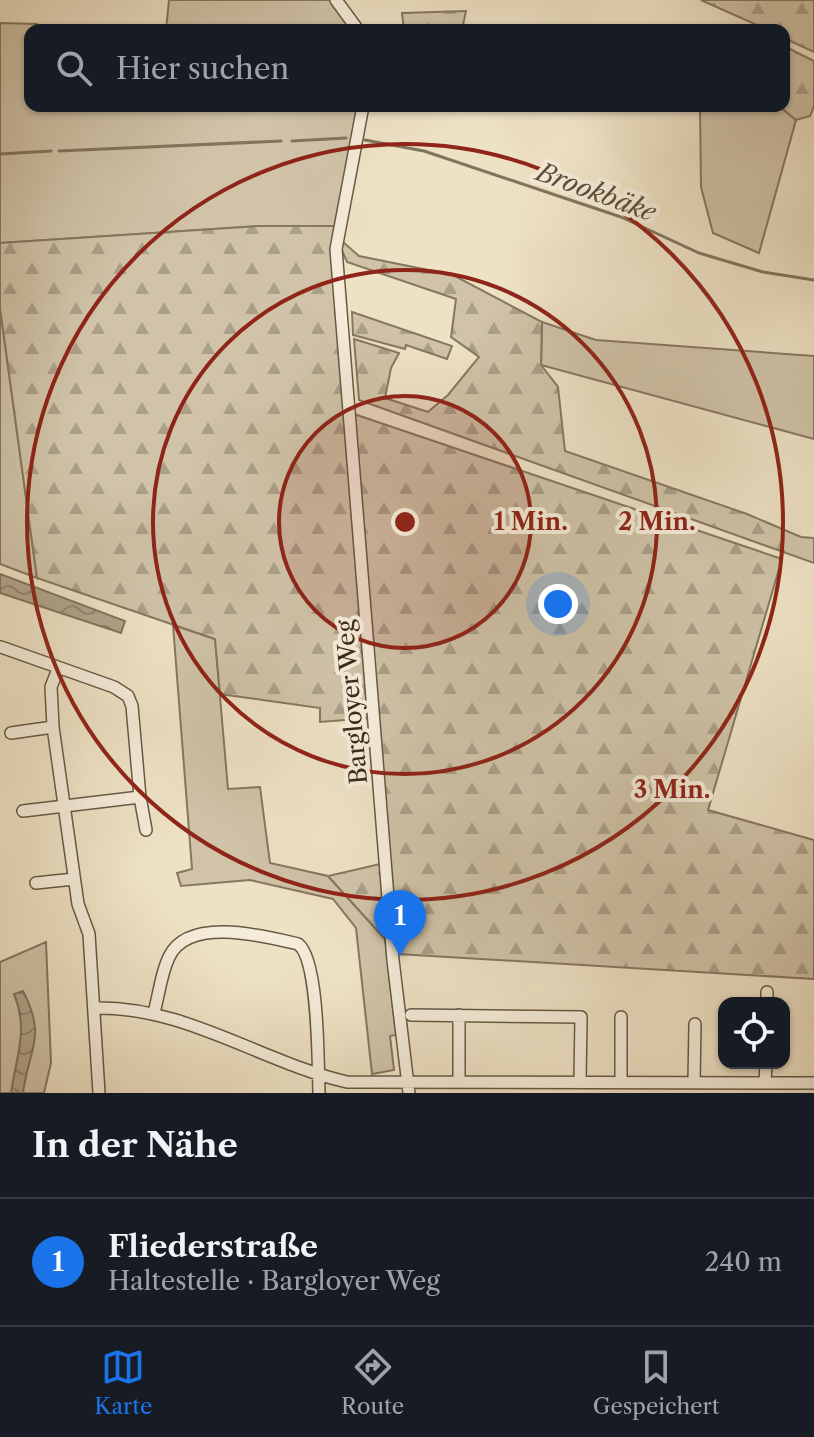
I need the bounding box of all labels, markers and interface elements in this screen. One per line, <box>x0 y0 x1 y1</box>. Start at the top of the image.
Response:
search box <box>24 24 790 112</box>
icon: search <box>52 46 96 90</box>
text: Hier suchen <box>116 50 289 87</box>
water label: Brookbäke <box>530 155 661 229</box>
text: 1 Min. <box>494 507 568 536</box>
text: 2 Min. <box>618 507 696 536</box>
centre of rings <box>391 508 419 536</box>
your location <box>538 584 578 624</box>
street label: Bargloyer Weg <box>330 618 373 785</box>
text: 3 Min. <box>634 775 710 804</box>
pin: 1 <box>374 890 426 956</box>
map controls <box>718 997 790 1069</box>
button: locate <box>718 997 790 1069</box>
text: In der Nähe <box>32 1124 238 1166</box>
text: Fliederstraße <box>108 1228 318 1265</box>
text: 1 <box>52 1246 64 1278</box>
text: 240 m <box>704 1246 782 1278</box>
text: Haltestelle · Bargloyer Weg <box>108 1265 440 1297</box>
tab: Karte <box>94 1345 152 1420</box>
tab: Route <box>341 1345 404 1420</box>
tab: Gespeichert <box>593 1345 720 1420</box>

